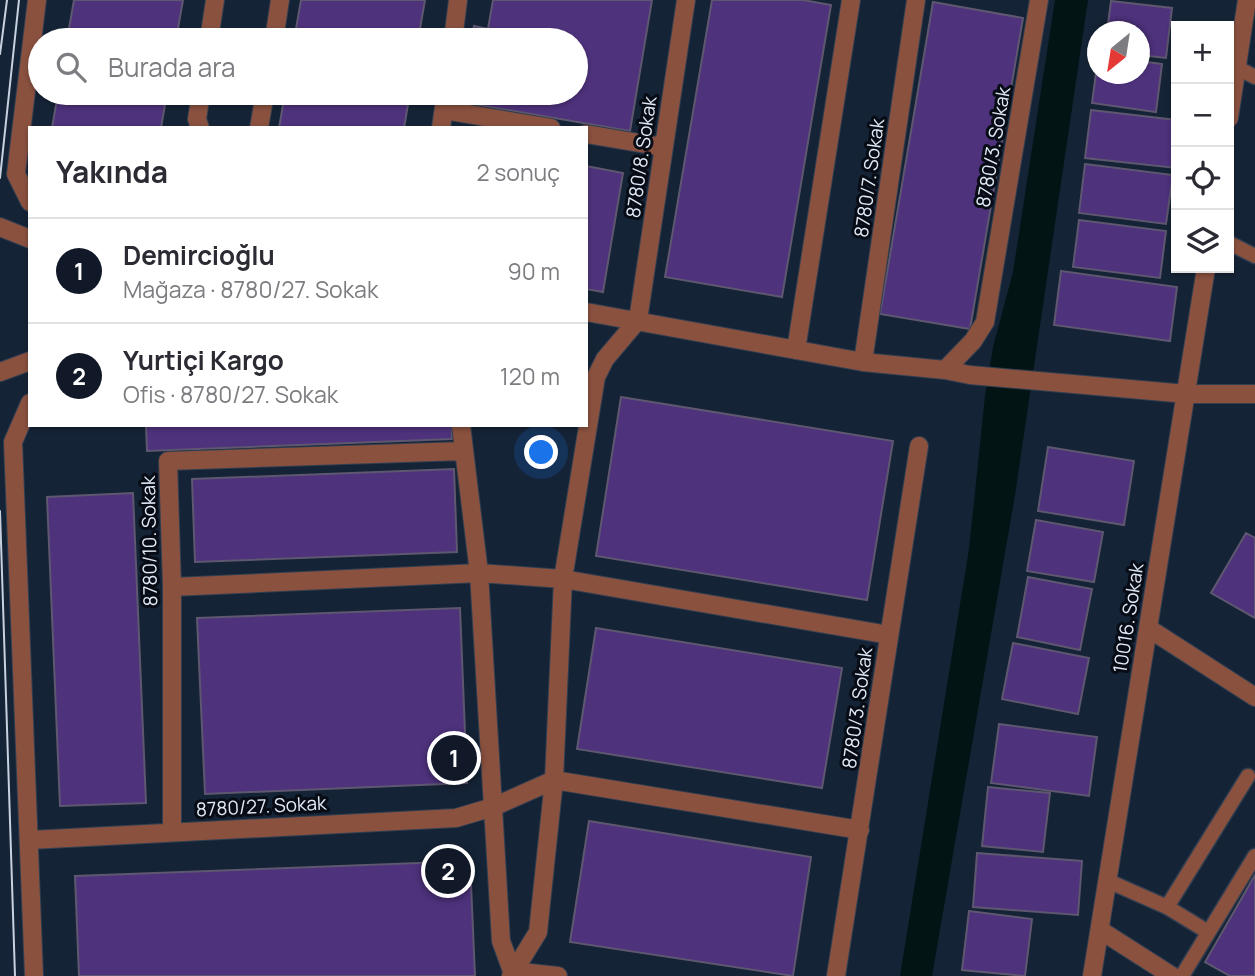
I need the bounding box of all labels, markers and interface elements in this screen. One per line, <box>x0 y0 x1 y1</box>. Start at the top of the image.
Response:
north arrow <box>1087 21 1150 84</box>
map controls <box>1171 21 1234 273</box>
button: + <box>1171 21 1234 84</box>
search box <box>28 28 588 105</box>
icon: search <box>52 48 90 86</box>
text: Burada ara <box>108 49 235 85</box>
street label: 8780/3. Sokak <box>970 84 1016 209</box>
button: − <box>1171 84 1234 147</box>
street label: 8780/8. Sokak <box>620 94 662 219</box>
street label: 8780/7. Sokak <box>848 116 890 239</box>
button: locate <box>1171 147 1234 210</box>
text: Yakında <box>56 151 168 192</box>
text: 2 sonuç <box>477 156 560 188</box>
button: layers <box>1171 210 1234 273</box>
text: Demircioğlu <box>123 237 275 273</box>
text: 1 <box>74 255 84 287</box>
text: 90 m <box>508 255 560 287</box>
text: Mağaza · 8780/27. Sokak <box>123 273 378 305</box>
text: Yurtiçi Kargo <box>123 342 284 378</box>
text: 2 <box>72 360 86 392</box>
text: 120 m <box>500 360 560 392</box>
text: Ofis · 8780/27. Sokak <box>123 378 338 410</box>
your location <box>524 435 558 469</box>
street label: 8780/10. Sokak <box>135 475 163 606</box>
street label: 10016. Sokak <box>1106 561 1150 675</box>
street label: 8780/3. Sokak <box>836 645 878 770</box>
pin: 1 <box>431 732 477 784</box>
street label: 8780/27. Sokak <box>195 790 327 822</box>
pin: 2 <box>425 845 471 897</box>

